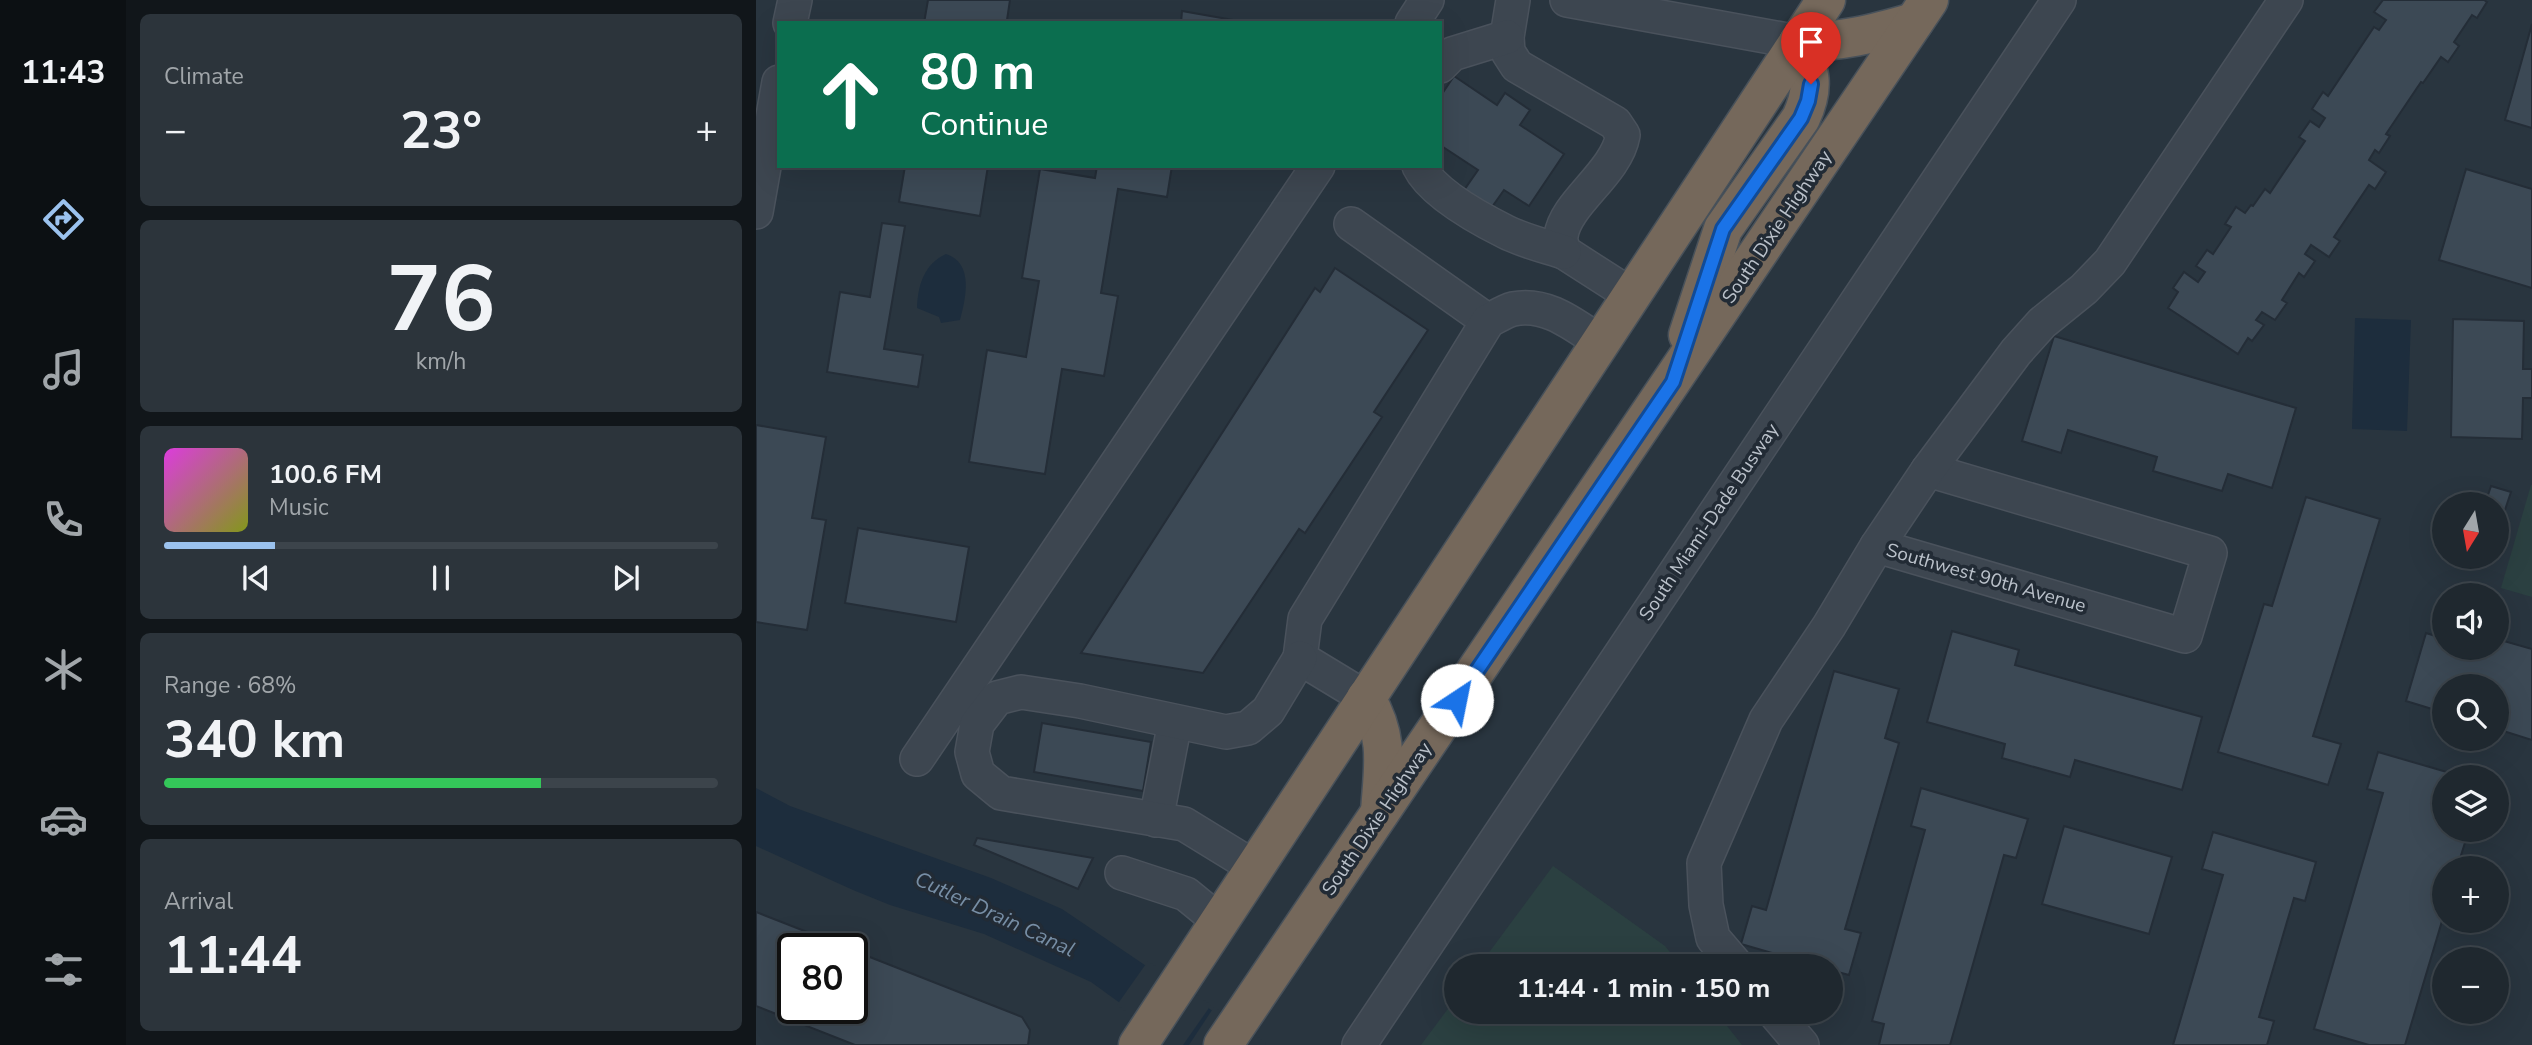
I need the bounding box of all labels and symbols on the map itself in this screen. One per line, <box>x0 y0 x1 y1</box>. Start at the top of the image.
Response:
pin <box>1781 12.0 1841 84</box>
street label: South Dixie Highway <box>1716 145 1838 309</box>
street label: South Miami-Dade Busway <box>1633 418 1785 626</box>
north arrow <box>2432 492 2510 569</box>
street label: Southwest 90th Avenue <box>1883 537 2089 619</box>
position arrow <box>1420 663 1494 737</box>
street label: South Dixie Highway <box>1316 737 1438 901</box>
water label: Cutler Drain Canal <box>910 865 1080 963</box>
speed limit sign: 80 <box>777 933 868 1024</box>

